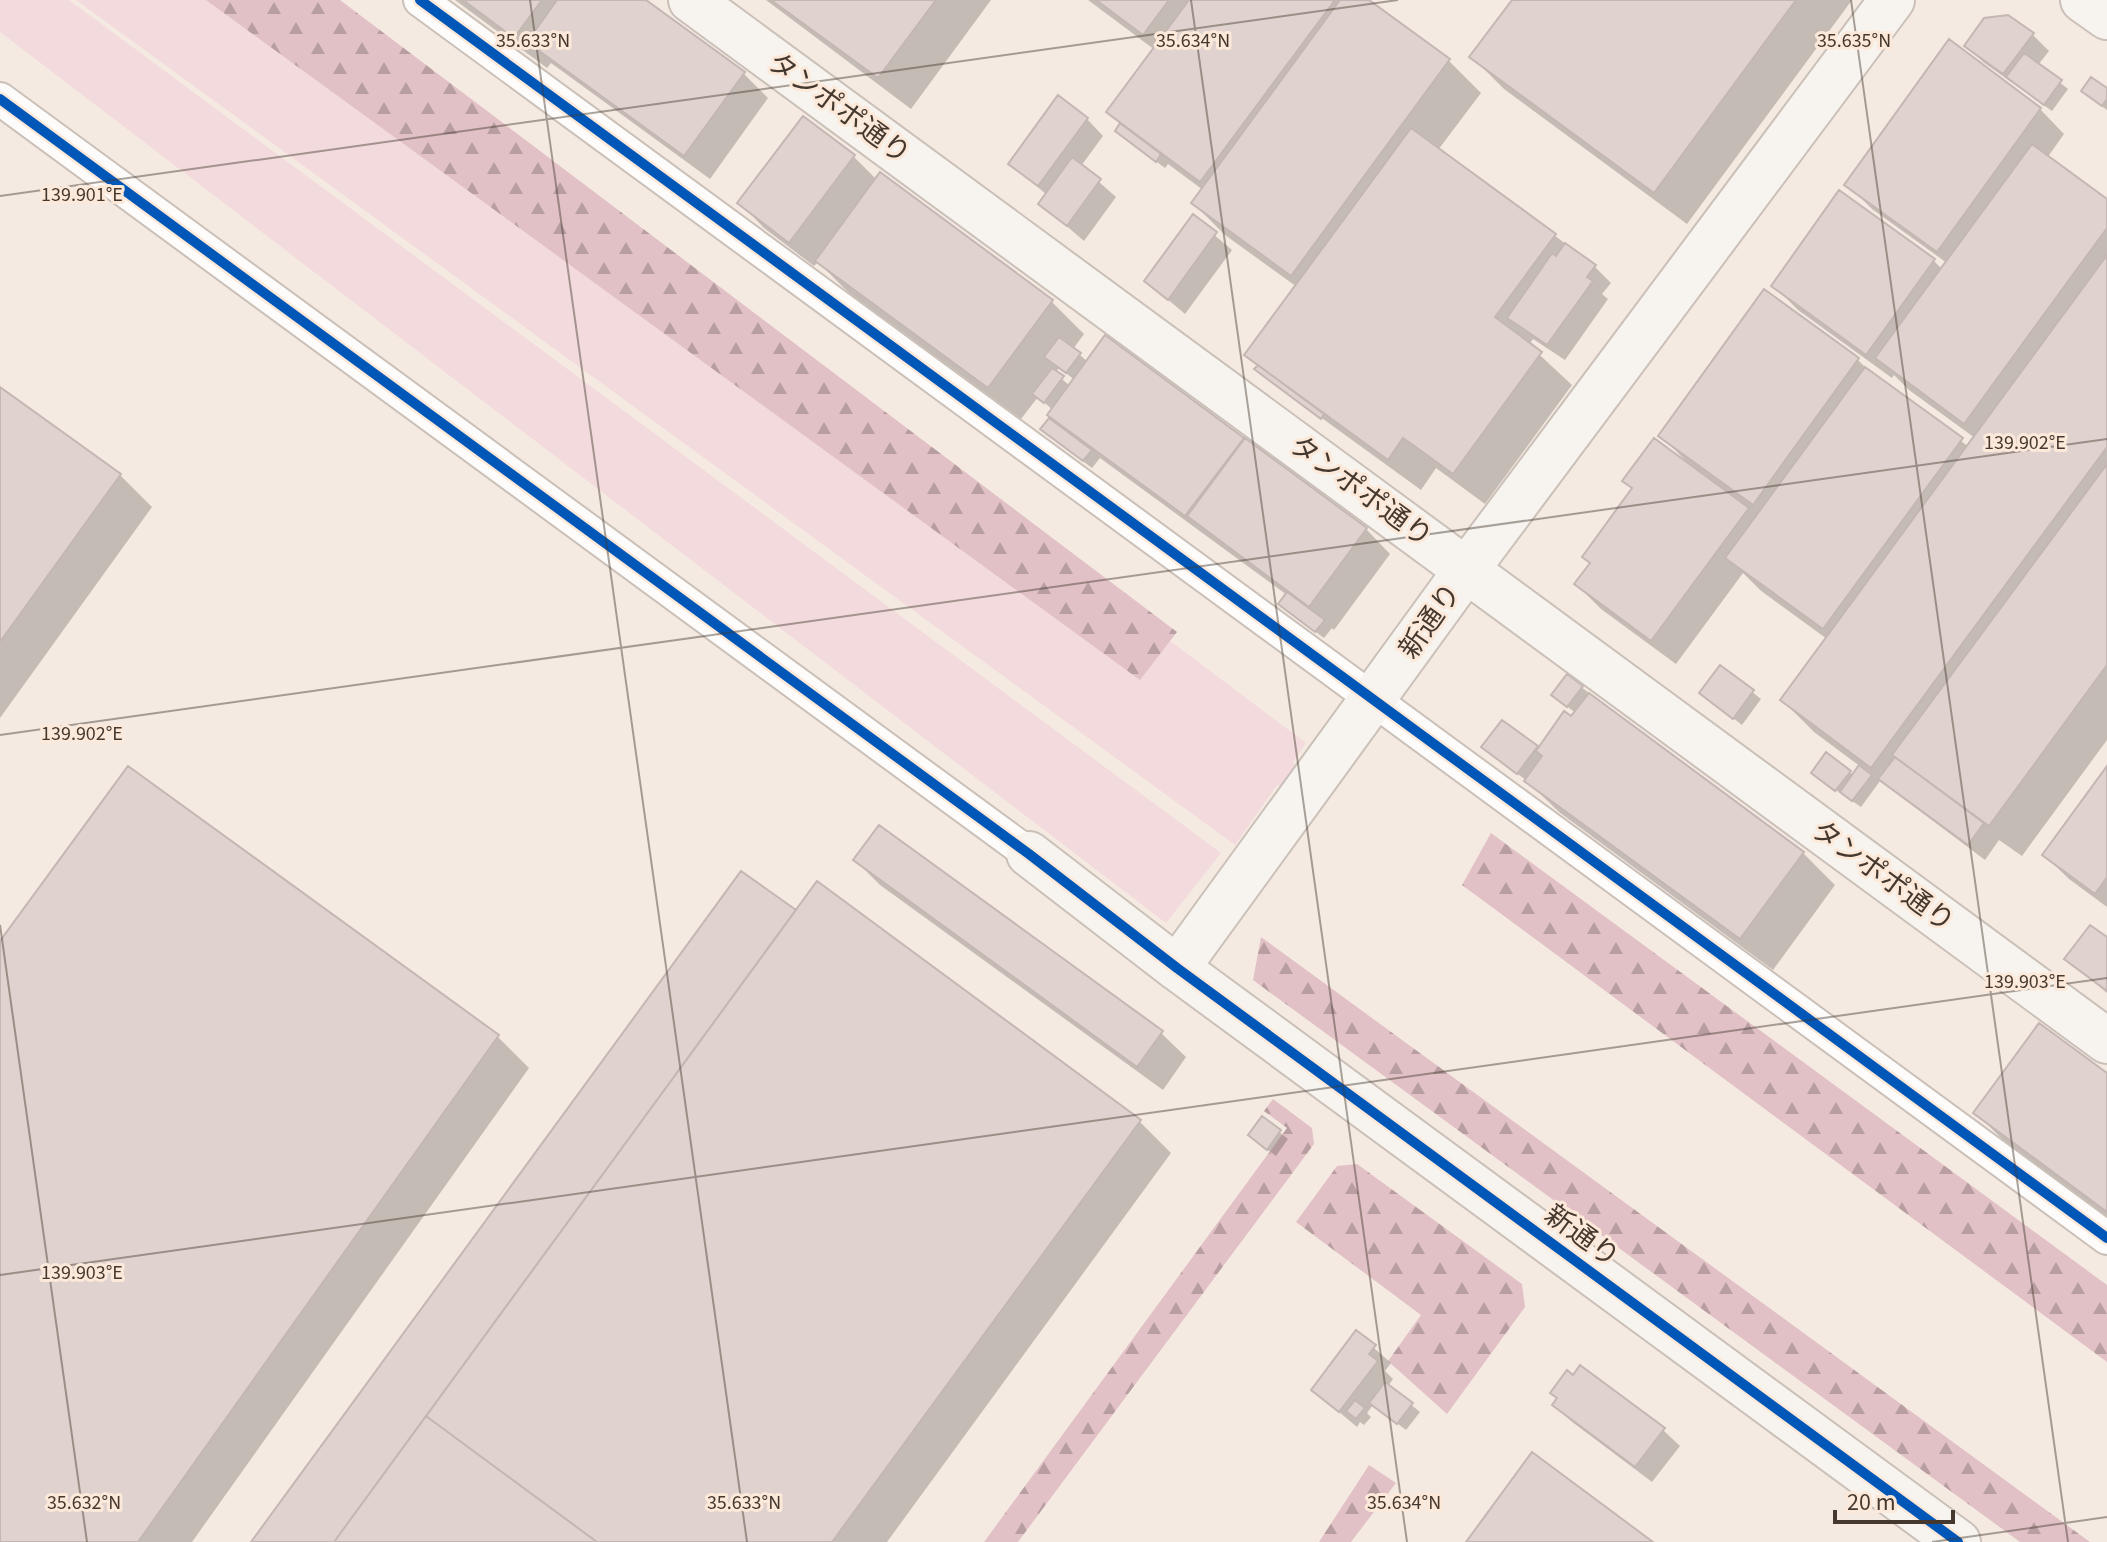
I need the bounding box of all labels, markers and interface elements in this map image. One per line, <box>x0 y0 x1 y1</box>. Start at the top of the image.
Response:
text: 35.633°N <box>496 27 570 55</box>
text: 35.634°N <box>1156 27 1230 55</box>
text: 35.635°N <box>1817 27 1891 55</box>
street label: タンポポ通り <box>759 42 919 174</box>
text: 139.901°E <box>41 181 123 209</box>
street label: タンポポ通り <box>1281 425 1441 557</box>
text: 139.902°E <box>1984 429 2066 457</box>
street label: 新通り <box>1390 575 1470 667</box>
text: 139.902°E <box>41 720 123 748</box>
street label: タンポポ通り <box>1803 810 1963 942</box>
text: 139.903°E <box>1984 968 2066 996</box>
street label: 新通り <box>1536 1195 1628 1277</box>
text: 139.903°E <box>41 1259 123 1287</box>
scale bar <box>1835 1474 1953 1524</box>
text: 20 m <box>1847 1485 1896 1520</box>
text: 35.632°N <box>47 1489 121 1517</box>
text: 35.633°N <box>707 1489 781 1517</box>
text: 35.634°N <box>1367 1489 1441 1517</box>

